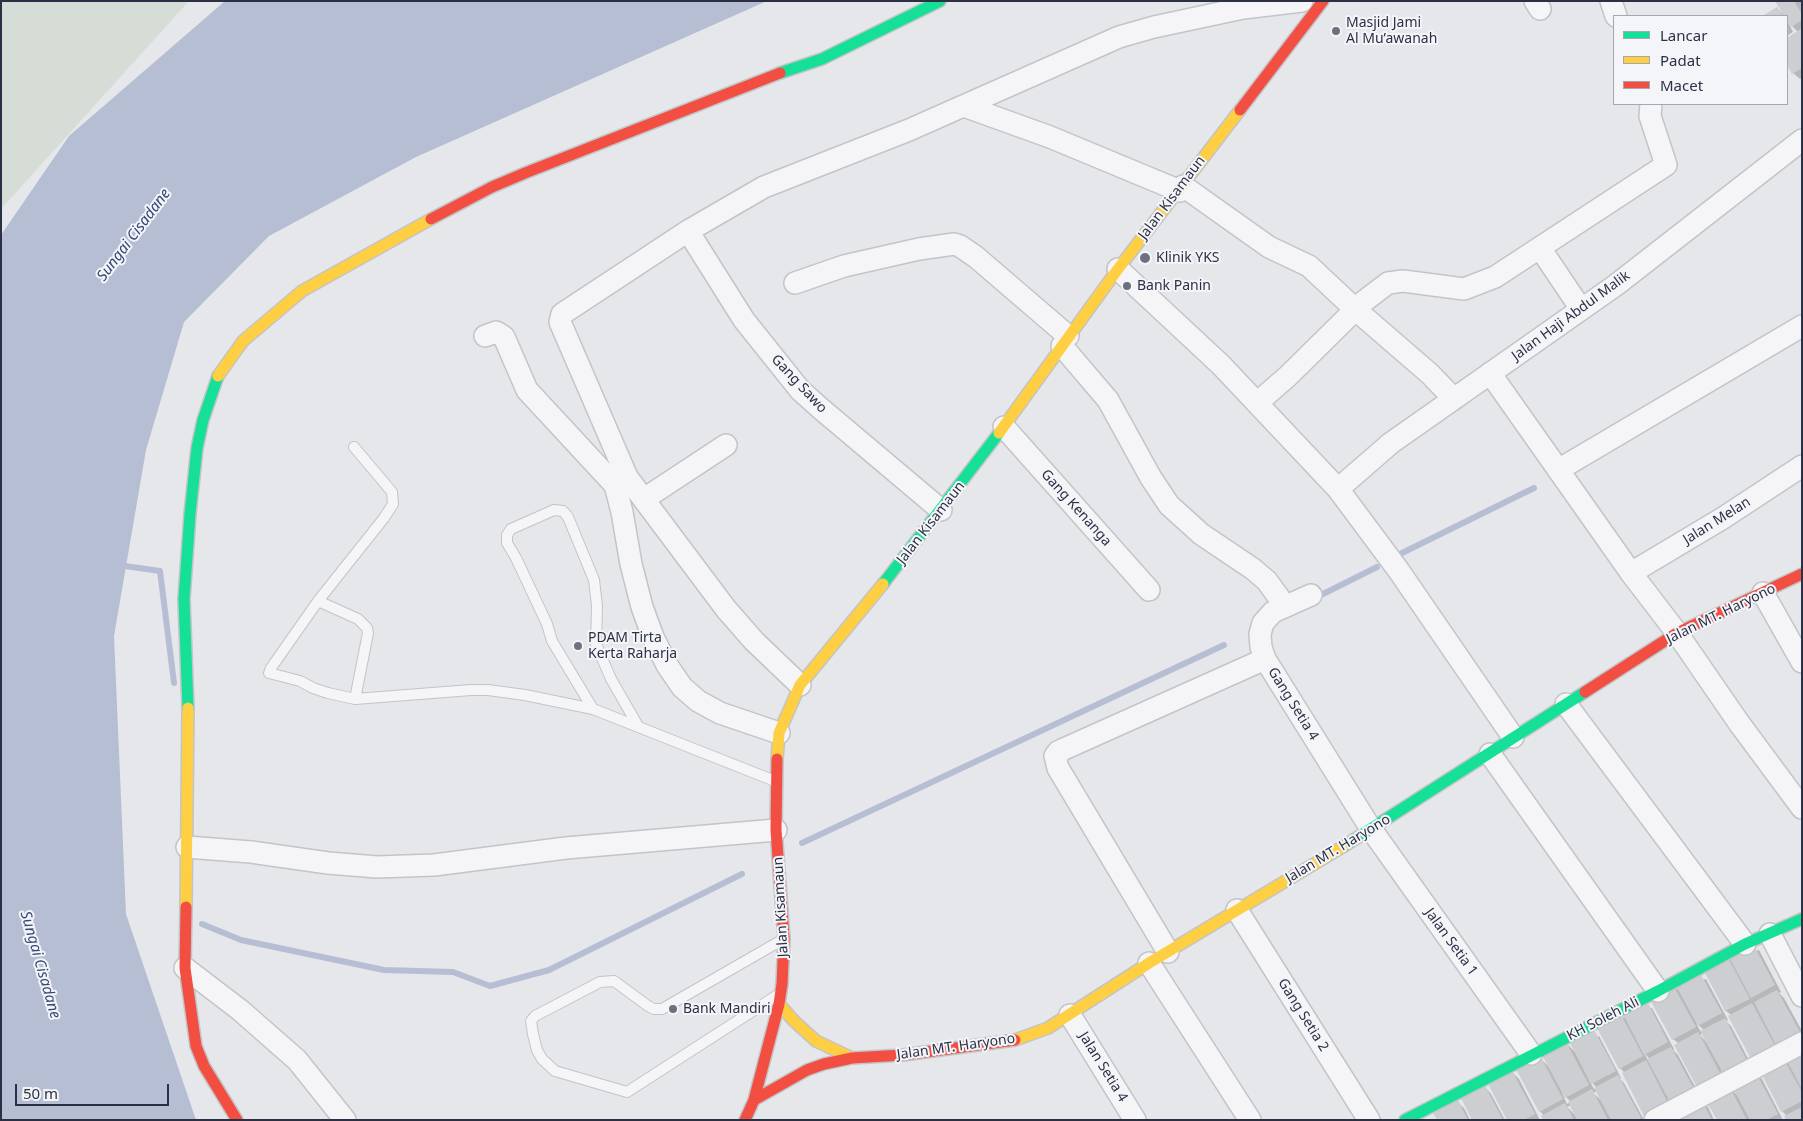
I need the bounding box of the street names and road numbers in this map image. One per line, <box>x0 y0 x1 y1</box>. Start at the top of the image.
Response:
street label: Jalan Kisamaun <box>1135 153 1209 243</box>
street label: Jalan Haji Abdul Malik <box>1509 268 1633 364</box>
street label: Gang Sawo <box>768 351 830 417</box>
street label: Gang Kenanga <box>1037 466 1115 550</box>
street label: Jalan Kisamaun <box>893 478 969 568</box>
street label: Jalan Melan <box>1680 494 1754 548</box>
street label: Jalan MT. Haryono <box>1664 580 1778 648</box>
street label: Gang Setia 4 <box>1264 664 1322 744</box>
street label: Jalan MT. Haryono <box>1283 811 1393 887</box>
street label: Jalan Kisamaun <box>770 856 792 958</box>
street label: Jalan Setia 1 <box>1421 905 1481 979</box>
street label: Gang Setia 2 <box>1274 975 1332 1055</box>
street label: KH Soleh Ali <box>1564 994 1642 1044</box>
street label: Jalan Setia 4 <box>1075 1029 1131 1105</box>
street label: Jalan MT. Haryono <box>896 1030 1016 1064</box>

